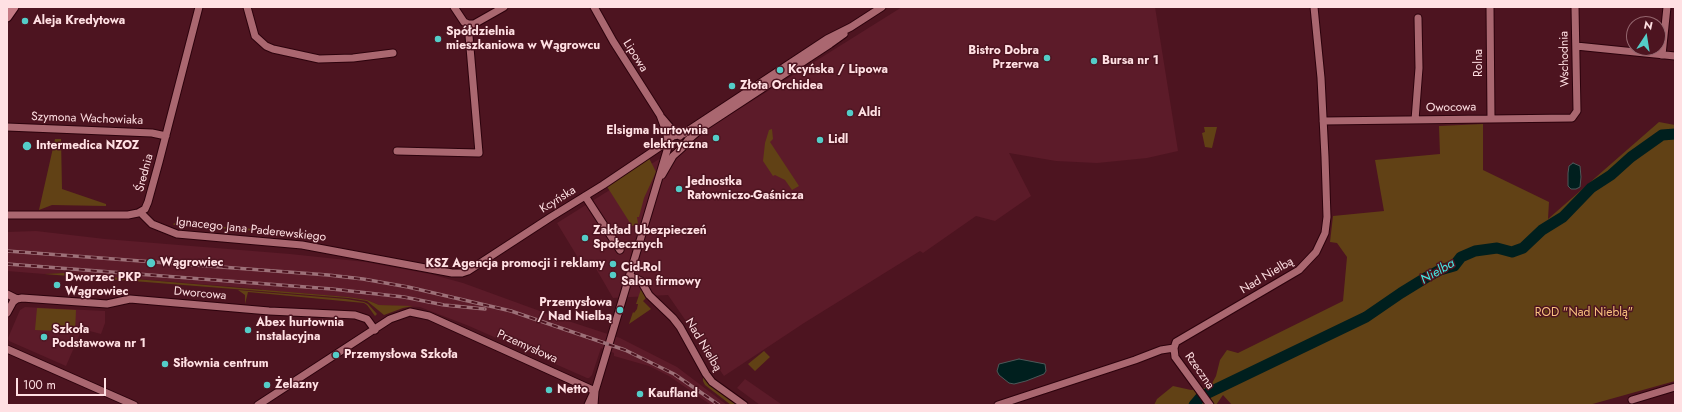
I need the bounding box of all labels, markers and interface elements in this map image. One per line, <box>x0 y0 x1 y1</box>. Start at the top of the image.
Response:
place label: Aleja Kredytowa <box>33 14 125 28</box>
marker: Aleja Kredytowa <box>20 16 30 26</box>
north arrow <box>1626 16 1666 56</box>
text: N <box>1642 17 1654 34</box>
place label: Spółdzielnia mieszkaniowa w Wągrowcu <box>446 25 600 53</box>
street label: Wschodnia <box>1557 31 1573 87</box>
marker: Spółdzielnia mieszkaniowa w Wągrowcu <box>433 34 443 44</box>
street label: Lipowa <box>619 37 651 75</box>
place label: Bistro Dobra Przerwa <box>968 44 1039 72</box>
street label: Rolna <box>1472 49 1486 77</box>
marker: Bistro Dobra Przerwa <box>1042 53 1052 63</box>
place label: Bursa nr 1 <box>1102 54 1159 68</box>
marker: Bursa nr 1 <box>1089 56 1099 66</box>
place label: Kcyńska / Lipowa <box>788 63 888 77</box>
marker: Kcyńska / Lipowa <box>775 65 785 75</box>
place label: Złota Orchidea <box>740 79 823 93</box>
marker: Złota Orchidea <box>727 81 737 91</box>
street label: Owocowa <box>1426 100 1476 116</box>
place label: Aldi <box>858 106 881 120</box>
marker: Aldi <box>845 108 855 118</box>
street label: Szymona Wachowiaka <box>31 110 143 128</box>
place label: Elsigma hurtownia elektryczna <box>606 124 708 152</box>
marker: Elsigma hurtownia elektryczna <box>711 133 721 143</box>
place label: Lidl <box>828 133 848 147</box>
marker: Lidl <box>815 135 825 145</box>
place label: Intermedica NZOZ <box>36 139 139 153</box>
marker: Intermedica NZOZ <box>21 140 33 152</box>
street label: Średnia <box>133 152 157 194</box>
place label: Jednostka Ratowniczo-Gaśnicza <box>687 175 804 203</box>
street label: Kcyńska <box>537 183 579 217</box>
marker: Jednostka Ratowniczo-Gaśnicza <box>674 184 684 194</box>
street label: Ignacego Jana Paderewskiego <box>175 215 327 245</box>
place label: Zakład Ubezpieczeń Społecznych <box>593 224 707 252</box>
marker: Zakład Ubezpieczeń Społecznych <box>580 233 590 243</box>
street label: Nad Nielbą <box>1238 254 1296 298</box>
place label: Wągrowiec <box>160 256 224 270</box>
water label: Nielba <box>1418 256 1458 288</box>
marker: Wągrowiec <box>145 257 157 269</box>
place label: KSZ Agencja promocji i reklamy <box>425 257 605 271</box>
marker: KSZ Agencja promocji i reklamy <box>608 259 618 269</box>
place label: Cid-Rol Salon firmowy <box>621 261 701 289</box>
marker: Cid-Rol Salon firmowy <box>608 270 618 280</box>
place label: Dworzec PKP Wągrowiec <box>65 271 141 299</box>
marker: Dworzec PKP Wągrowiec <box>52 280 62 290</box>
street label: Dworcowa <box>173 285 227 303</box>
place label: Przemysłowa / Nad Nielbą <box>537 296 612 324</box>
marker: Przemysłowa / Nad Nielbą <box>615 305 625 315</box>
park label: ROD "Nad Nieblą" <box>1535 306 1633 320</box>
place label: Abex hurtownia instalacyjna <box>256 316 344 344</box>
street label: Nad Nielbą <box>681 316 725 374</box>
place label: Szkoła Podstawowa nr 1 <box>52 323 146 351</box>
marker: Abex hurtownia instalacyjna <box>243 325 253 335</box>
street label: Przemysłowa <box>494 327 560 367</box>
marker: Szkoła Podstawowa nr 1 <box>39 332 49 342</box>
place label: Przemysłowa Szkoła <box>344 348 458 362</box>
marker: Przemysłowa Szkoła <box>331 350 341 360</box>
street label: Rzeczna <box>1181 350 1217 392</box>
place label: Siłownia centrum <box>173 357 269 371</box>
marker: Siłownia centrum <box>160 359 170 369</box>
scale bar <box>18 370 108 396</box>
text: 100 m <box>23 376 56 394</box>
place label: Żelazny <box>275 378 318 392</box>
marker: Żelazny <box>262 380 272 390</box>
place label: Netto <box>557 383 588 397</box>
marker: Netto <box>544 385 554 395</box>
place label: Kaufland <box>648 387 698 401</box>
marker: Kaufland <box>635 389 645 399</box>

